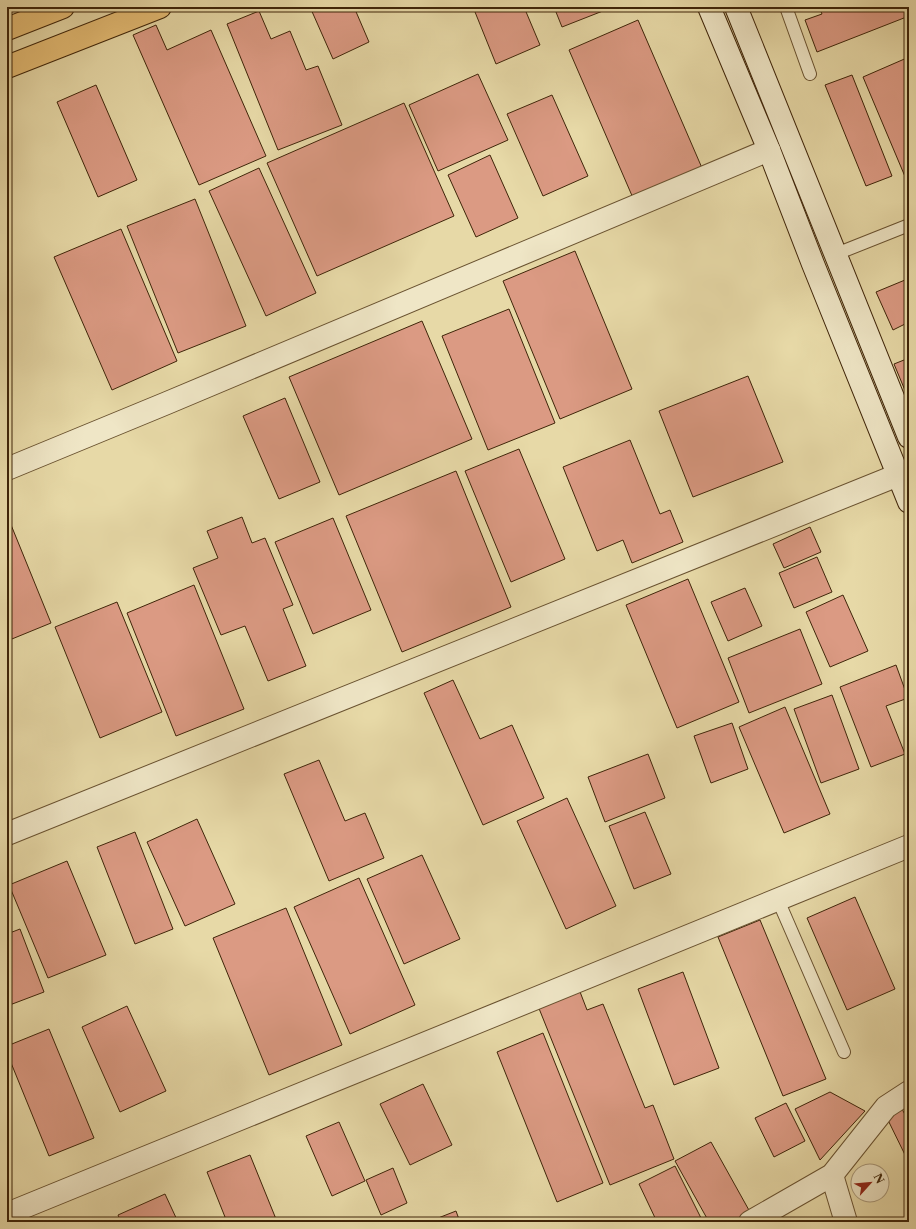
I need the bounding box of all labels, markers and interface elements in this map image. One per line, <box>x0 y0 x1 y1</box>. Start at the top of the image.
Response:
north arrow <box>850 1163 890 1203</box>
text: N <box>871 1171 888 1186</box>

